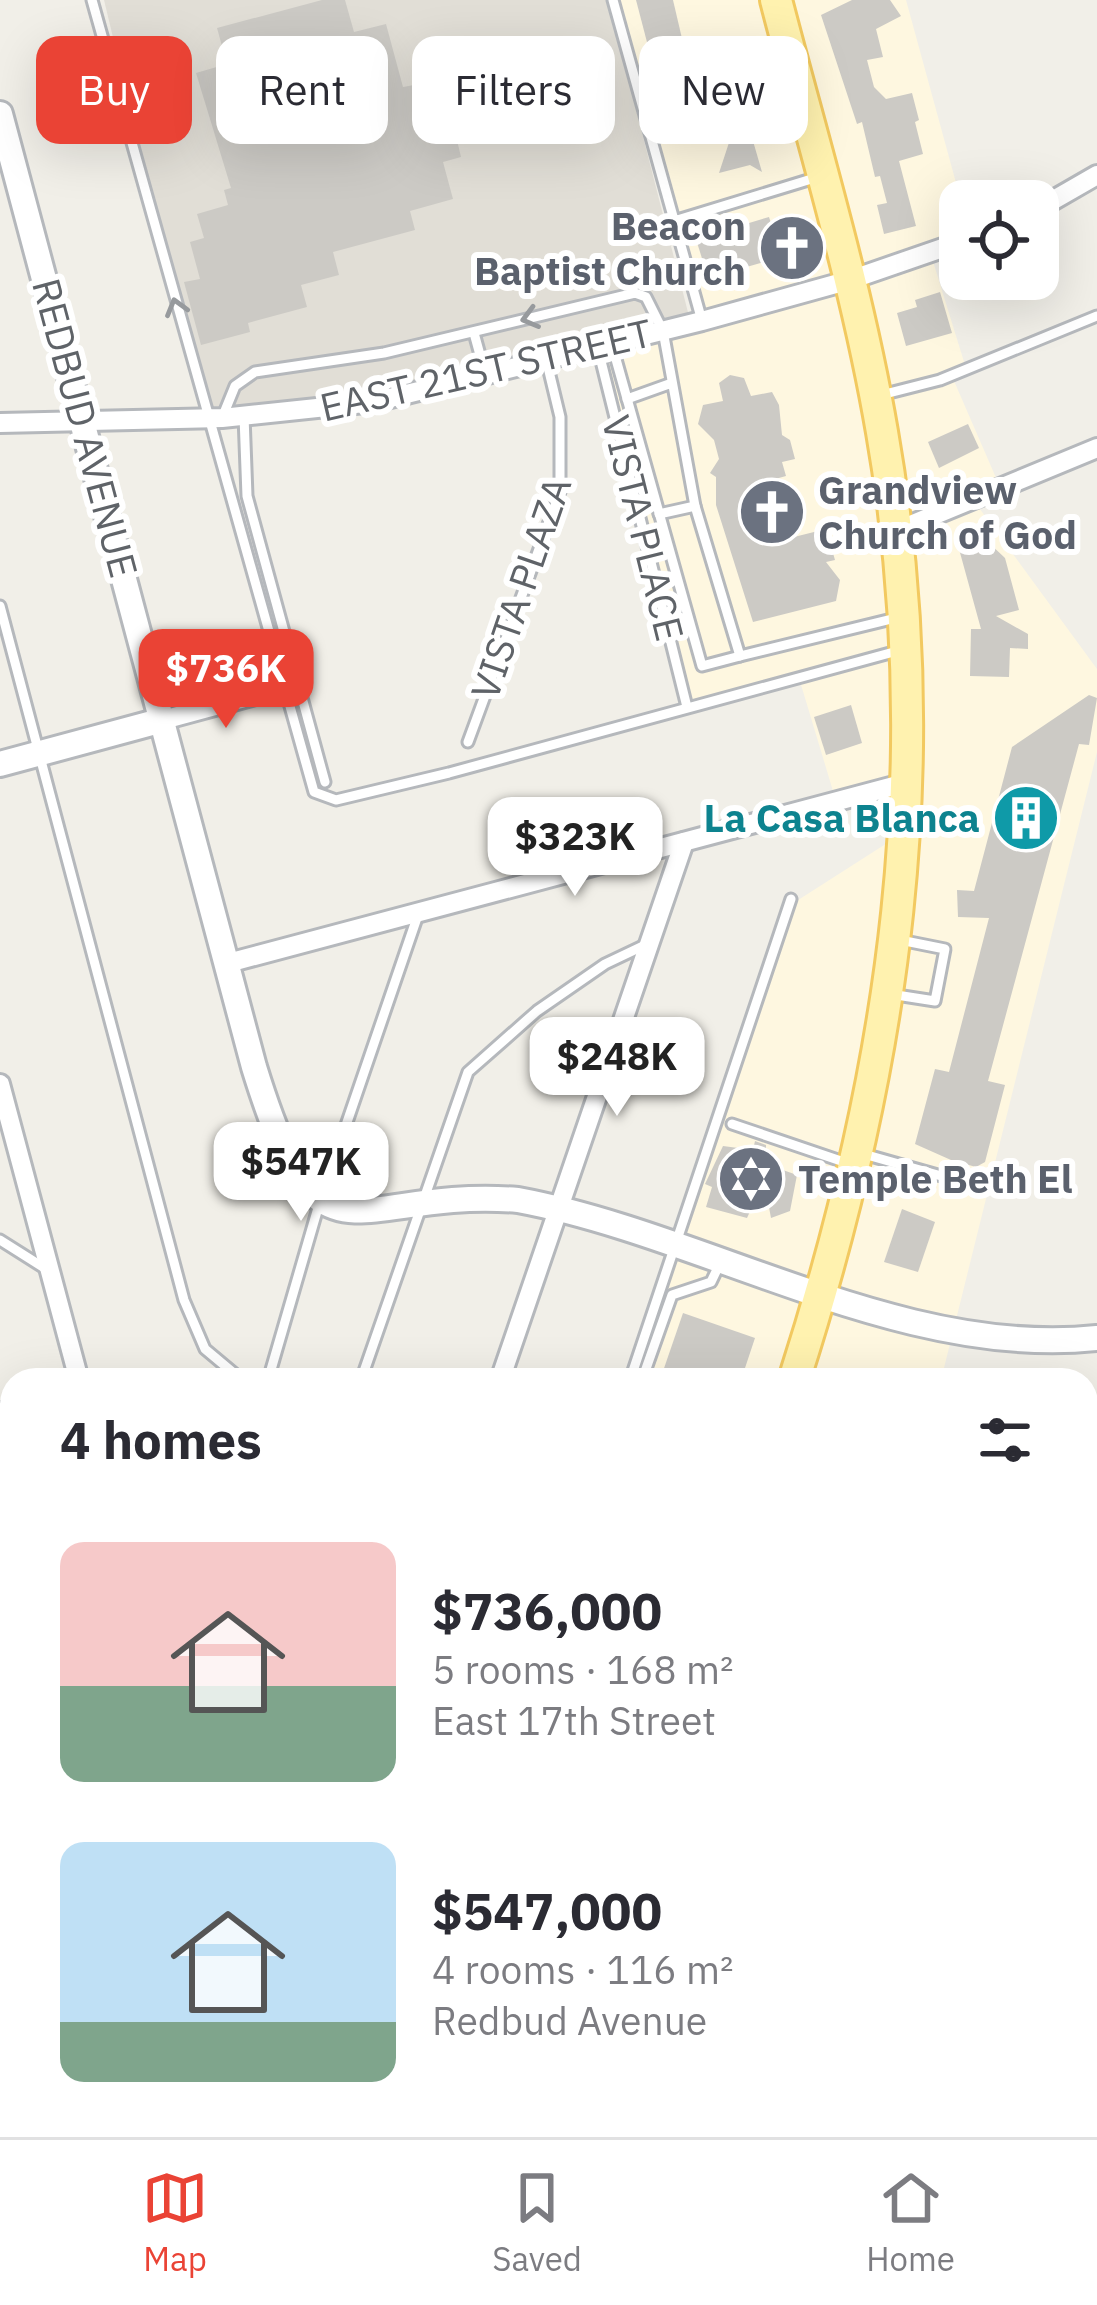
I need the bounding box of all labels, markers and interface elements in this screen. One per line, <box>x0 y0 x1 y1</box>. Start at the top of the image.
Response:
chip: Buy <box>36 36 192 144</box>
chip: Rent <box>216 36 388 144</box>
chip: Filters <box>412 36 615 144</box>
chip: New <box>639 36 808 144</box>
map controls <box>939 180 1059 300</box>
button: locate <box>939 180 1059 300</box>
place label: Beacon Baptist Church <box>474 200 746 296</box>
church icon: Beacon Baptist Church <box>757 213 827 283</box>
street label: REDBUD AVENUE <box>21 273 150 583</box>
one-way arrow <box>165 297 190 317</box>
one-way arrow <box>520 304 541 329</box>
street label: EAST 21ST STREET <box>315 307 657 432</box>
street label: VISTA PLACE <box>591 410 696 646</box>
place label: Grandview Church of God <box>818 464 1077 560</box>
street label: VISTA PLAZA <box>459 470 582 706</box>
church icon: Grandview Church of God <box>737 477 807 547</box>
pin: $736K <box>142 629 310 731</box>
text: $736K <box>166 642 286 693</box>
building icon: La Casa Blanca <box>991 783 1061 853</box>
place label: La Casa Blanca <box>704 792 980 843</box>
pin: $323K <box>491 797 659 899</box>
text: $323K <box>515 810 635 861</box>
pin: $248K <box>533 1017 701 1119</box>
text: $248K <box>557 1030 677 1081</box>
pin: $547K <box>217 1122 385 1224</box>
text: $547K <box>241 1135 361 1186</box>
synagogue icon: Temple Beth El <box>716 1144 786 1214</box>
place label: Temple Beth El <box>798 1153 1073 1204</box>
text: 4 homes <box>60 1407 262 1473</box>
icon: filters <box>972 1407 1038 1473</box>
text: $736,000 <box>432 1578 662 1644</box>
icon: home <box>156 1590 300 1734</box>
text: 5 rooms · 168 m² <box>432 1644 734 1695</box>
text: East 17th Street <box>432 1695 716 1746</box>
text: $547,000 <box>432 1878 662 1944</box>
icon: home <box>156 1890 300 2034</box>
text: 4 rooms · 116 m² <box>432 1944 734 1995</box>
text: Redbud Avenue <box>432 1995 707 2046</box>
tab: Map <box>142 2165 208 2280</box>
tab: Saved <box>492 2165 582 2280</box>
tab: Home <box>866 2165 955 2280</box>

